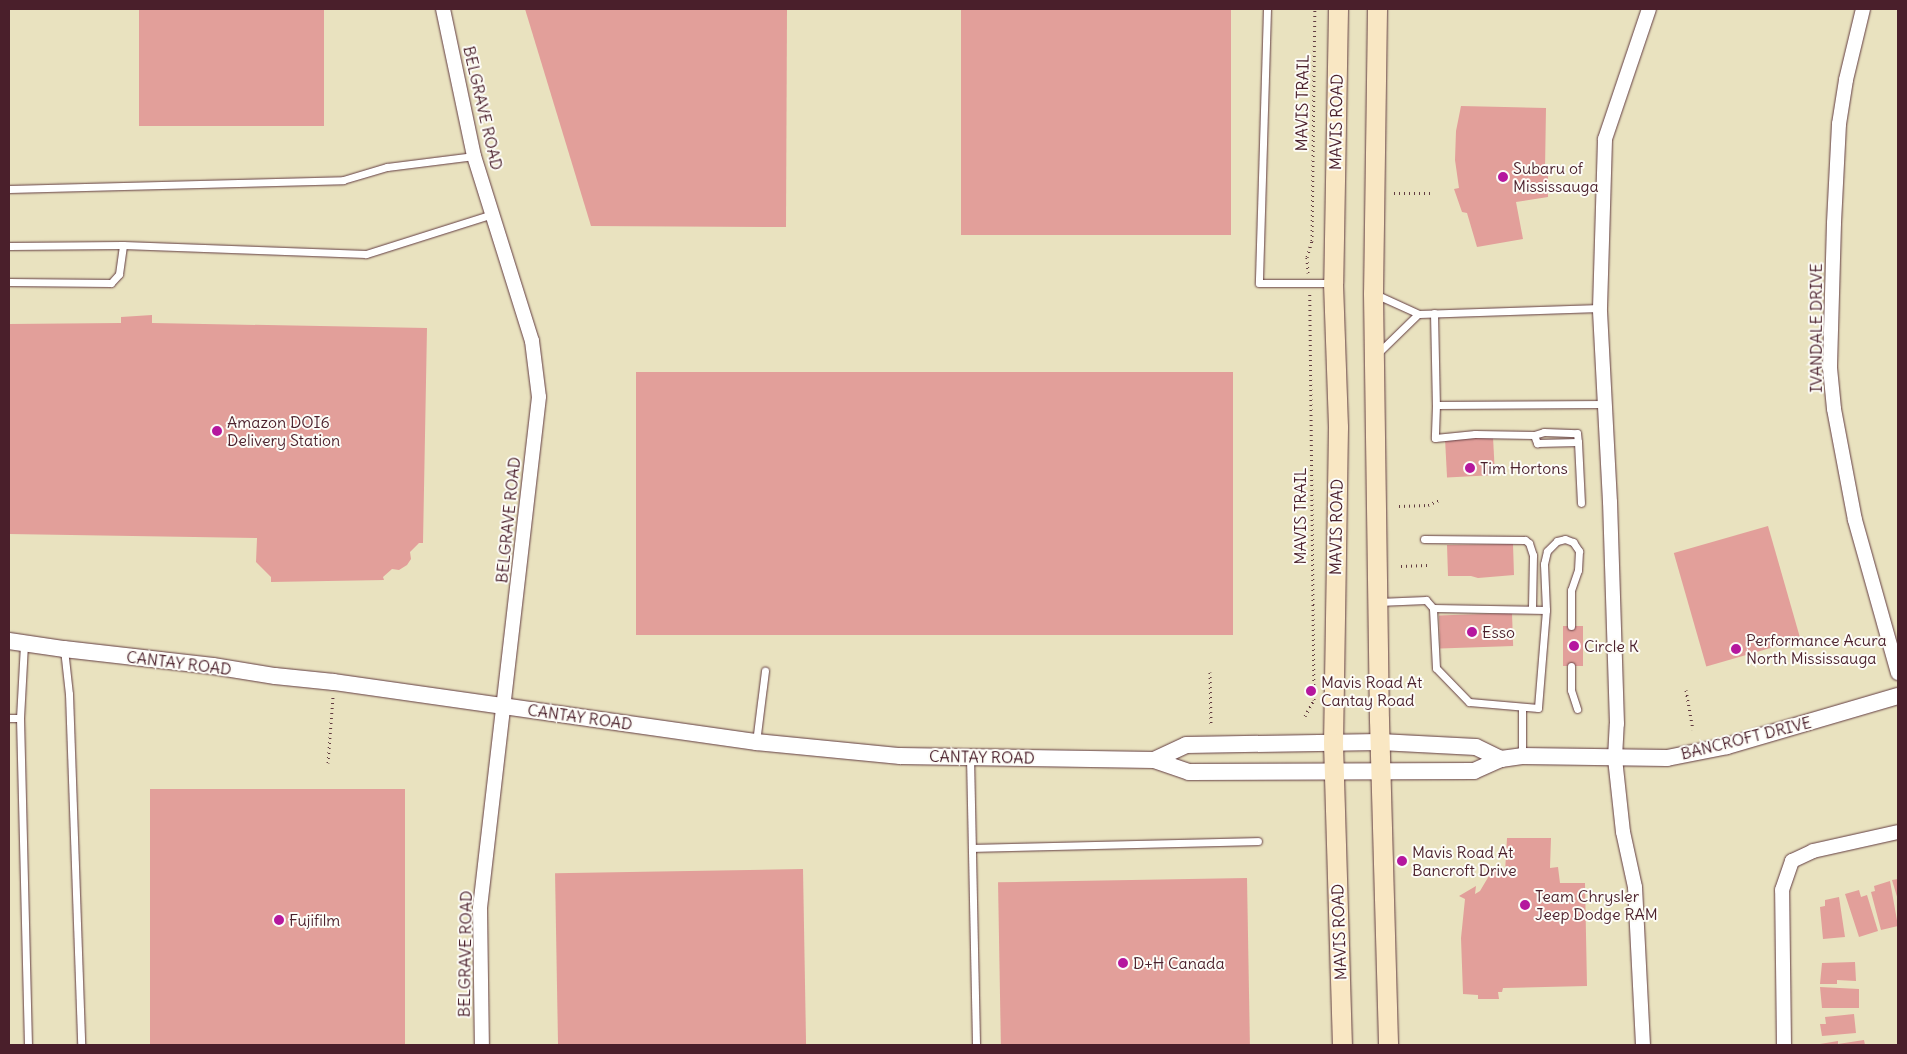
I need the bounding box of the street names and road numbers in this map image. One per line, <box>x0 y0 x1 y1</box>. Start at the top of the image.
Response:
street label: BELGRAVE ROAD <box>459 44 507 172</box>
street label: MAVIS TRAIL <box>1292 54 1312 152</box>
street label: MAVIS ROAD <box>1326 74 1346 170</box>
street label: IVANDALE DRIVE <box>1806 263 1826 393</box>
street label: BELGRAVE ROAD <box>492 456 524 584</box>
street label: MAVIS TRAIL <box>1290 468 1310 564</box>
street label: MAVIS ROAD <box>1326 479 1346 575</box>
street label: CANTAY ROAD <box>125 647 233 679</box>
street label: CANTAY ROAD <box>526 700 634 734</box>
street label: BANCROFT DRIVE <box>1679 712 1813 764</box>
street label: CANTAY ROAD <box>929 746 1035 768</box>
street label: MAVIS ROAD <box>1328 883 1350 981</box>
street label: BELGRAVE ROAD <box>454 890 476 1018</box>

